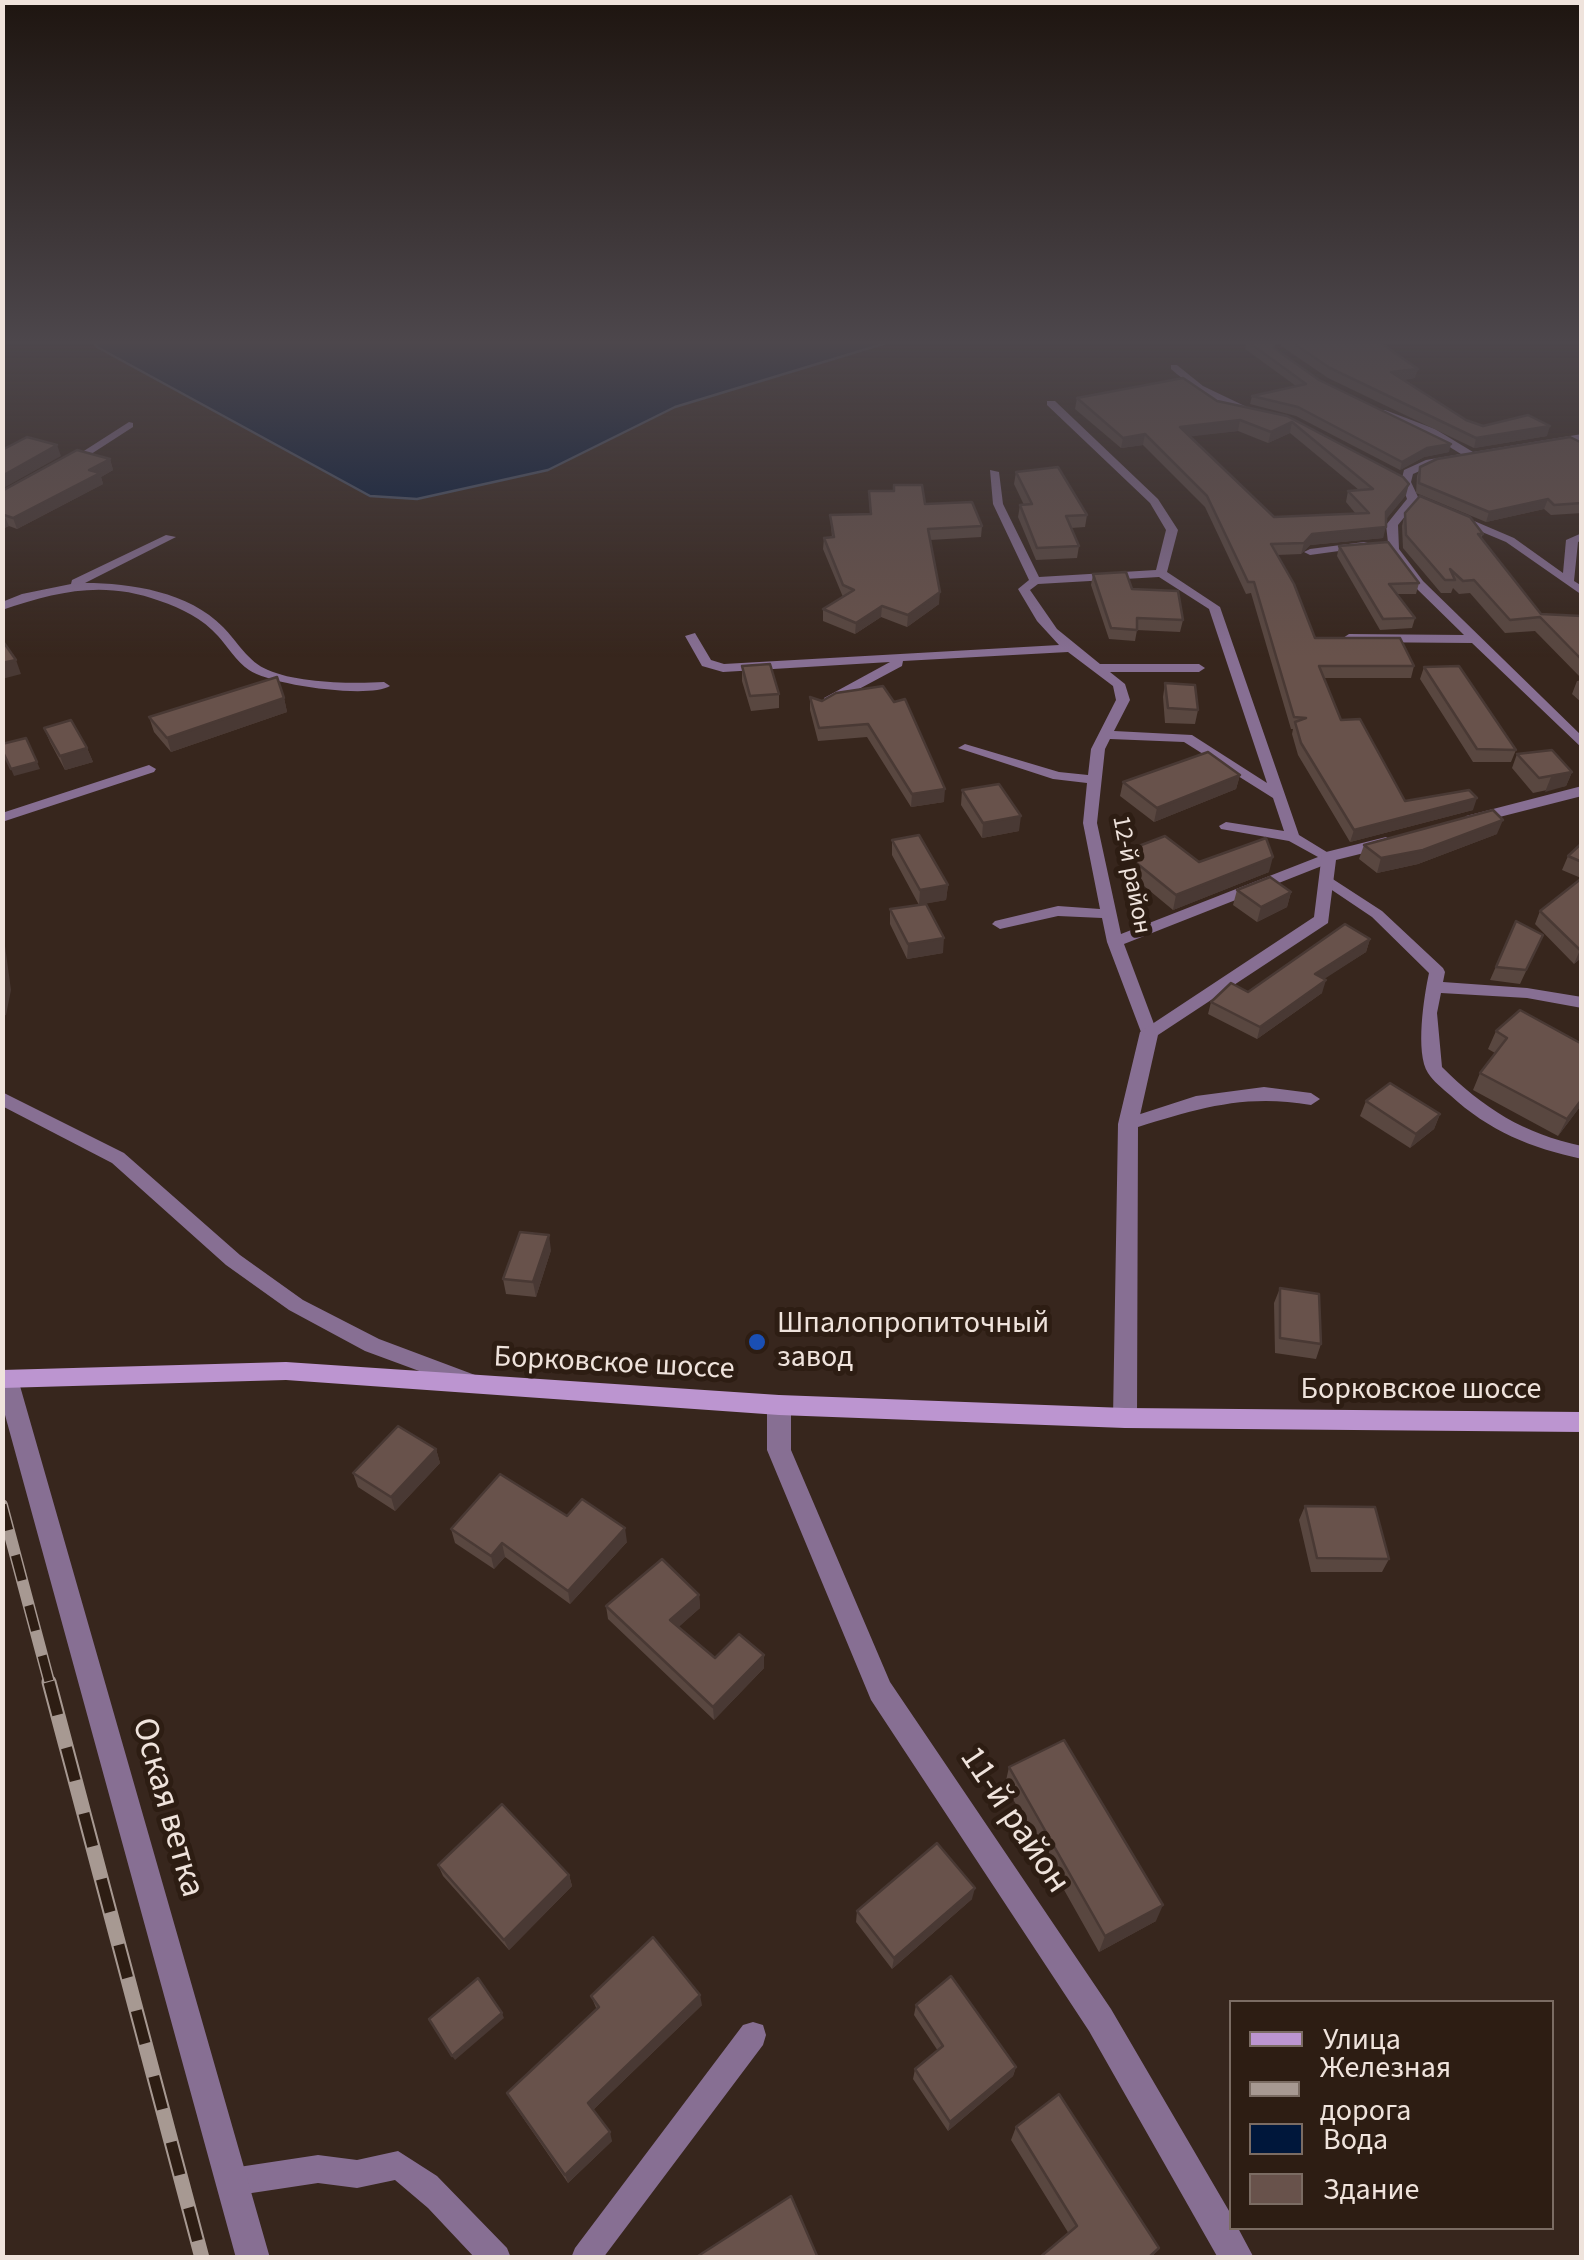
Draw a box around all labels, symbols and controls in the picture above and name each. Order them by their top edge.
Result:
street label: 12-й район [1104,813,1156,937]
place label: Шпалопропиточный завод [777,1307,1049,1378]
marker: Шпалопропиточный завод [746,1331,768,1353]
street label: Борковское шоссе [493,1341,735,1389]
street label: Борковское шоссе [1301,1373,1541,1409]
street label: Оская ветка [120,1714,212,1902]
street label: 11-й район [949,1740,1077,1902]
legend [1229,2000,1554,2230]
text: Улица [1323,2018,1401,2061]
text: Железная дорога [1320,2046,1451,2132]
text: Вода [1323,2118,1388,2161]
text: Здание [1323,2168,1419,2211]

